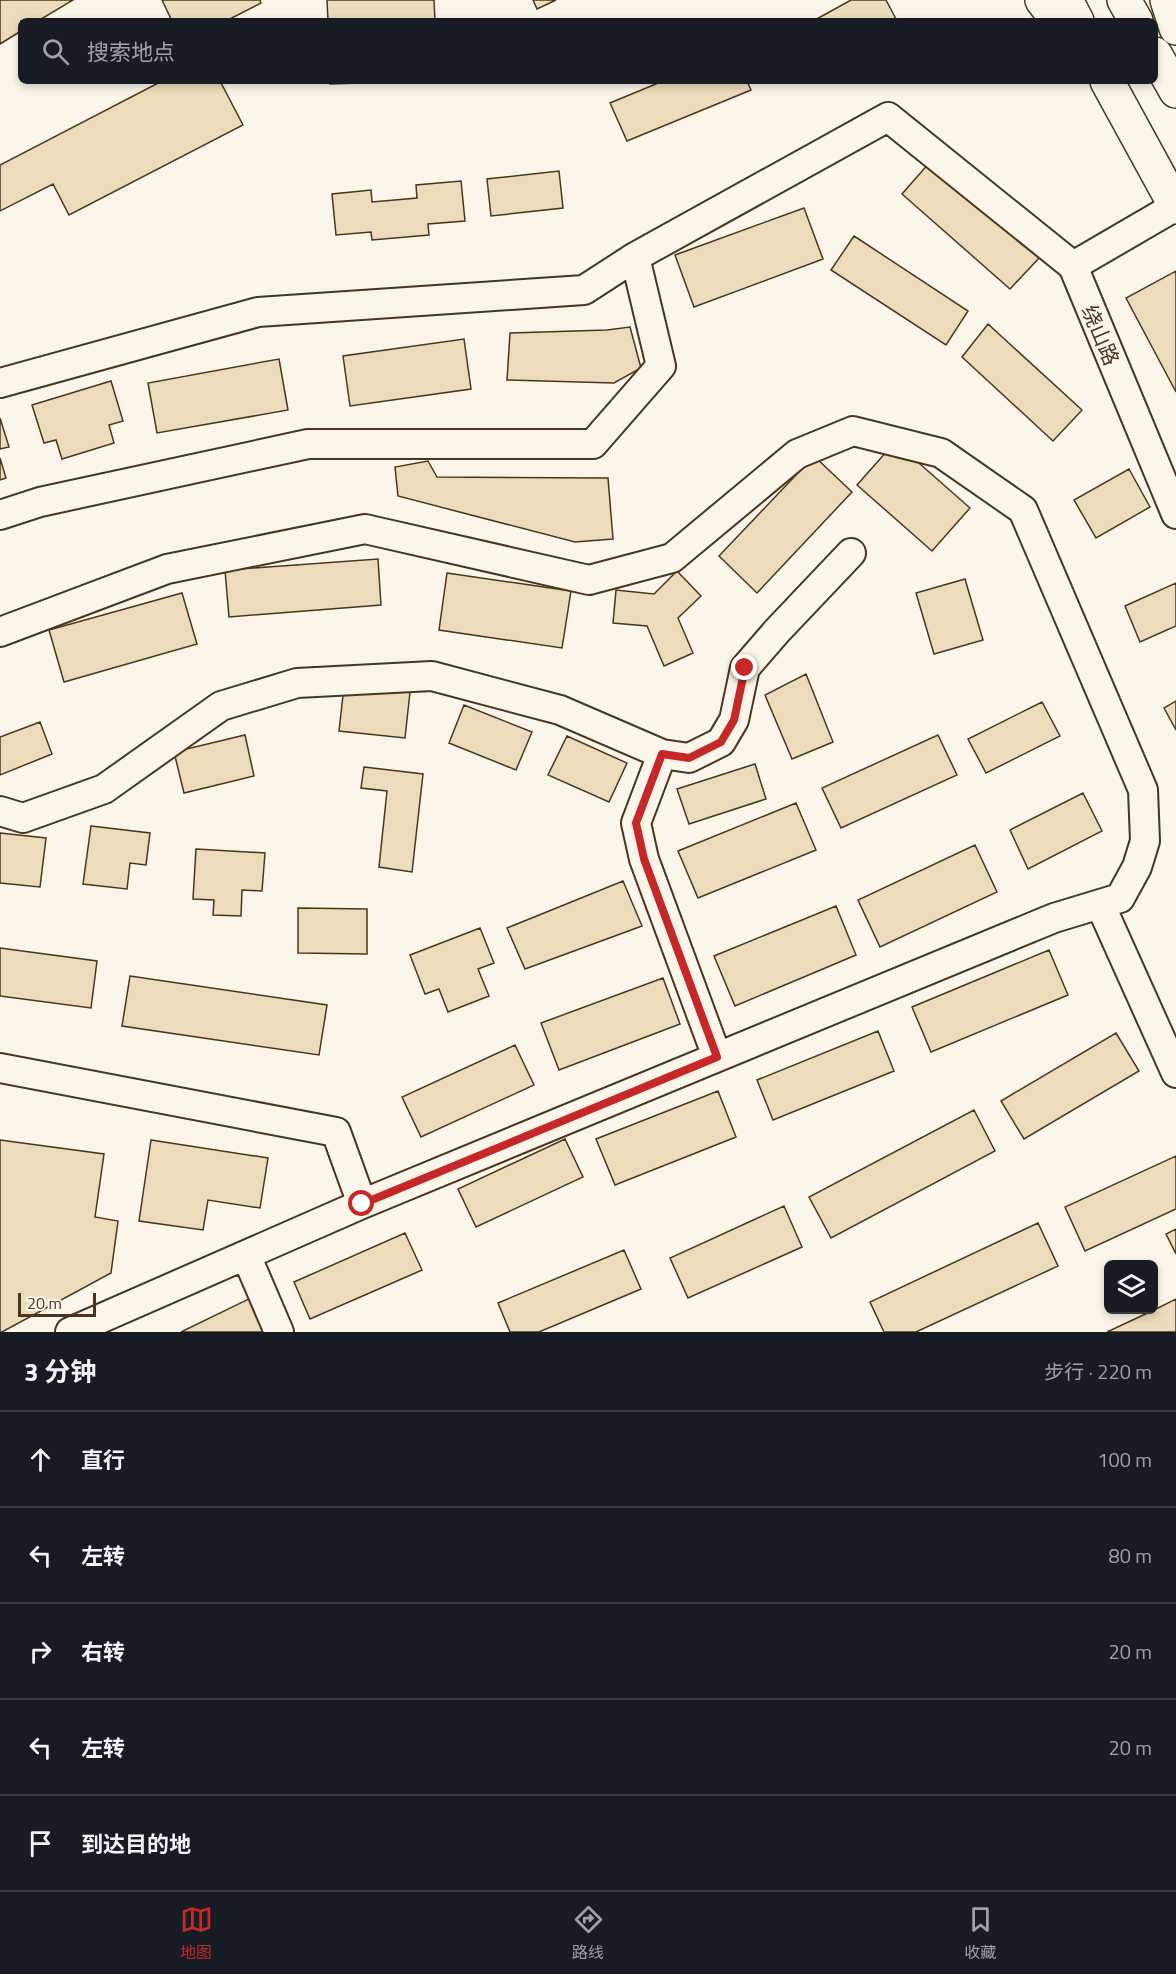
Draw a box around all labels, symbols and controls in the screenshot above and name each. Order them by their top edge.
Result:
search box [18,18,1158,84]
icon: search [39,35,72,68]
text: 搜索地点 [87,35,175,69]
street label: 绕山路 [1074,300,1128,370]
route end [731,654,757,680]
route start [348,1190,374,1216]
map controls [1104,1260,1158,1314]
button: layers [1104,1260,1158,1314]
scale bar [18,1290,96,1318]
text: 20 m [27,1291,62,1315]
text: 3 分钟 [24,1352,96,1391]
text: 步行 · 220 m [1044,1356,1152,1387]
icon: ahead [24,1443,57,1476]
text: 直行 [81,1443,125,1477]
text: 100 m [1097,1444,1152,1475]
icon: left [24,1539,57,1572]
text: 左转 [81,1539,125,1573]
text: 80 m [1108,1540,1152,1571]
icon: right [24,1635,57,1668]
text: 右转 [81,1635,125,1669]
text: 20 m [1108,1636,1152,1667]
icon: left [24,1731,57,1764]
text: 左转 [81,1731,125,1765]
text: 20 m [1108,1732,1152,1763]
icon: arrive [24,1827,57,1860]
text: 到达目的地 [81,1827,191,1861]
tab: 地图 [180,1903,213,1964]
tab: 路线 [572,1903,605,1964]
tab: 收藏 [964,1903,997,1964]

